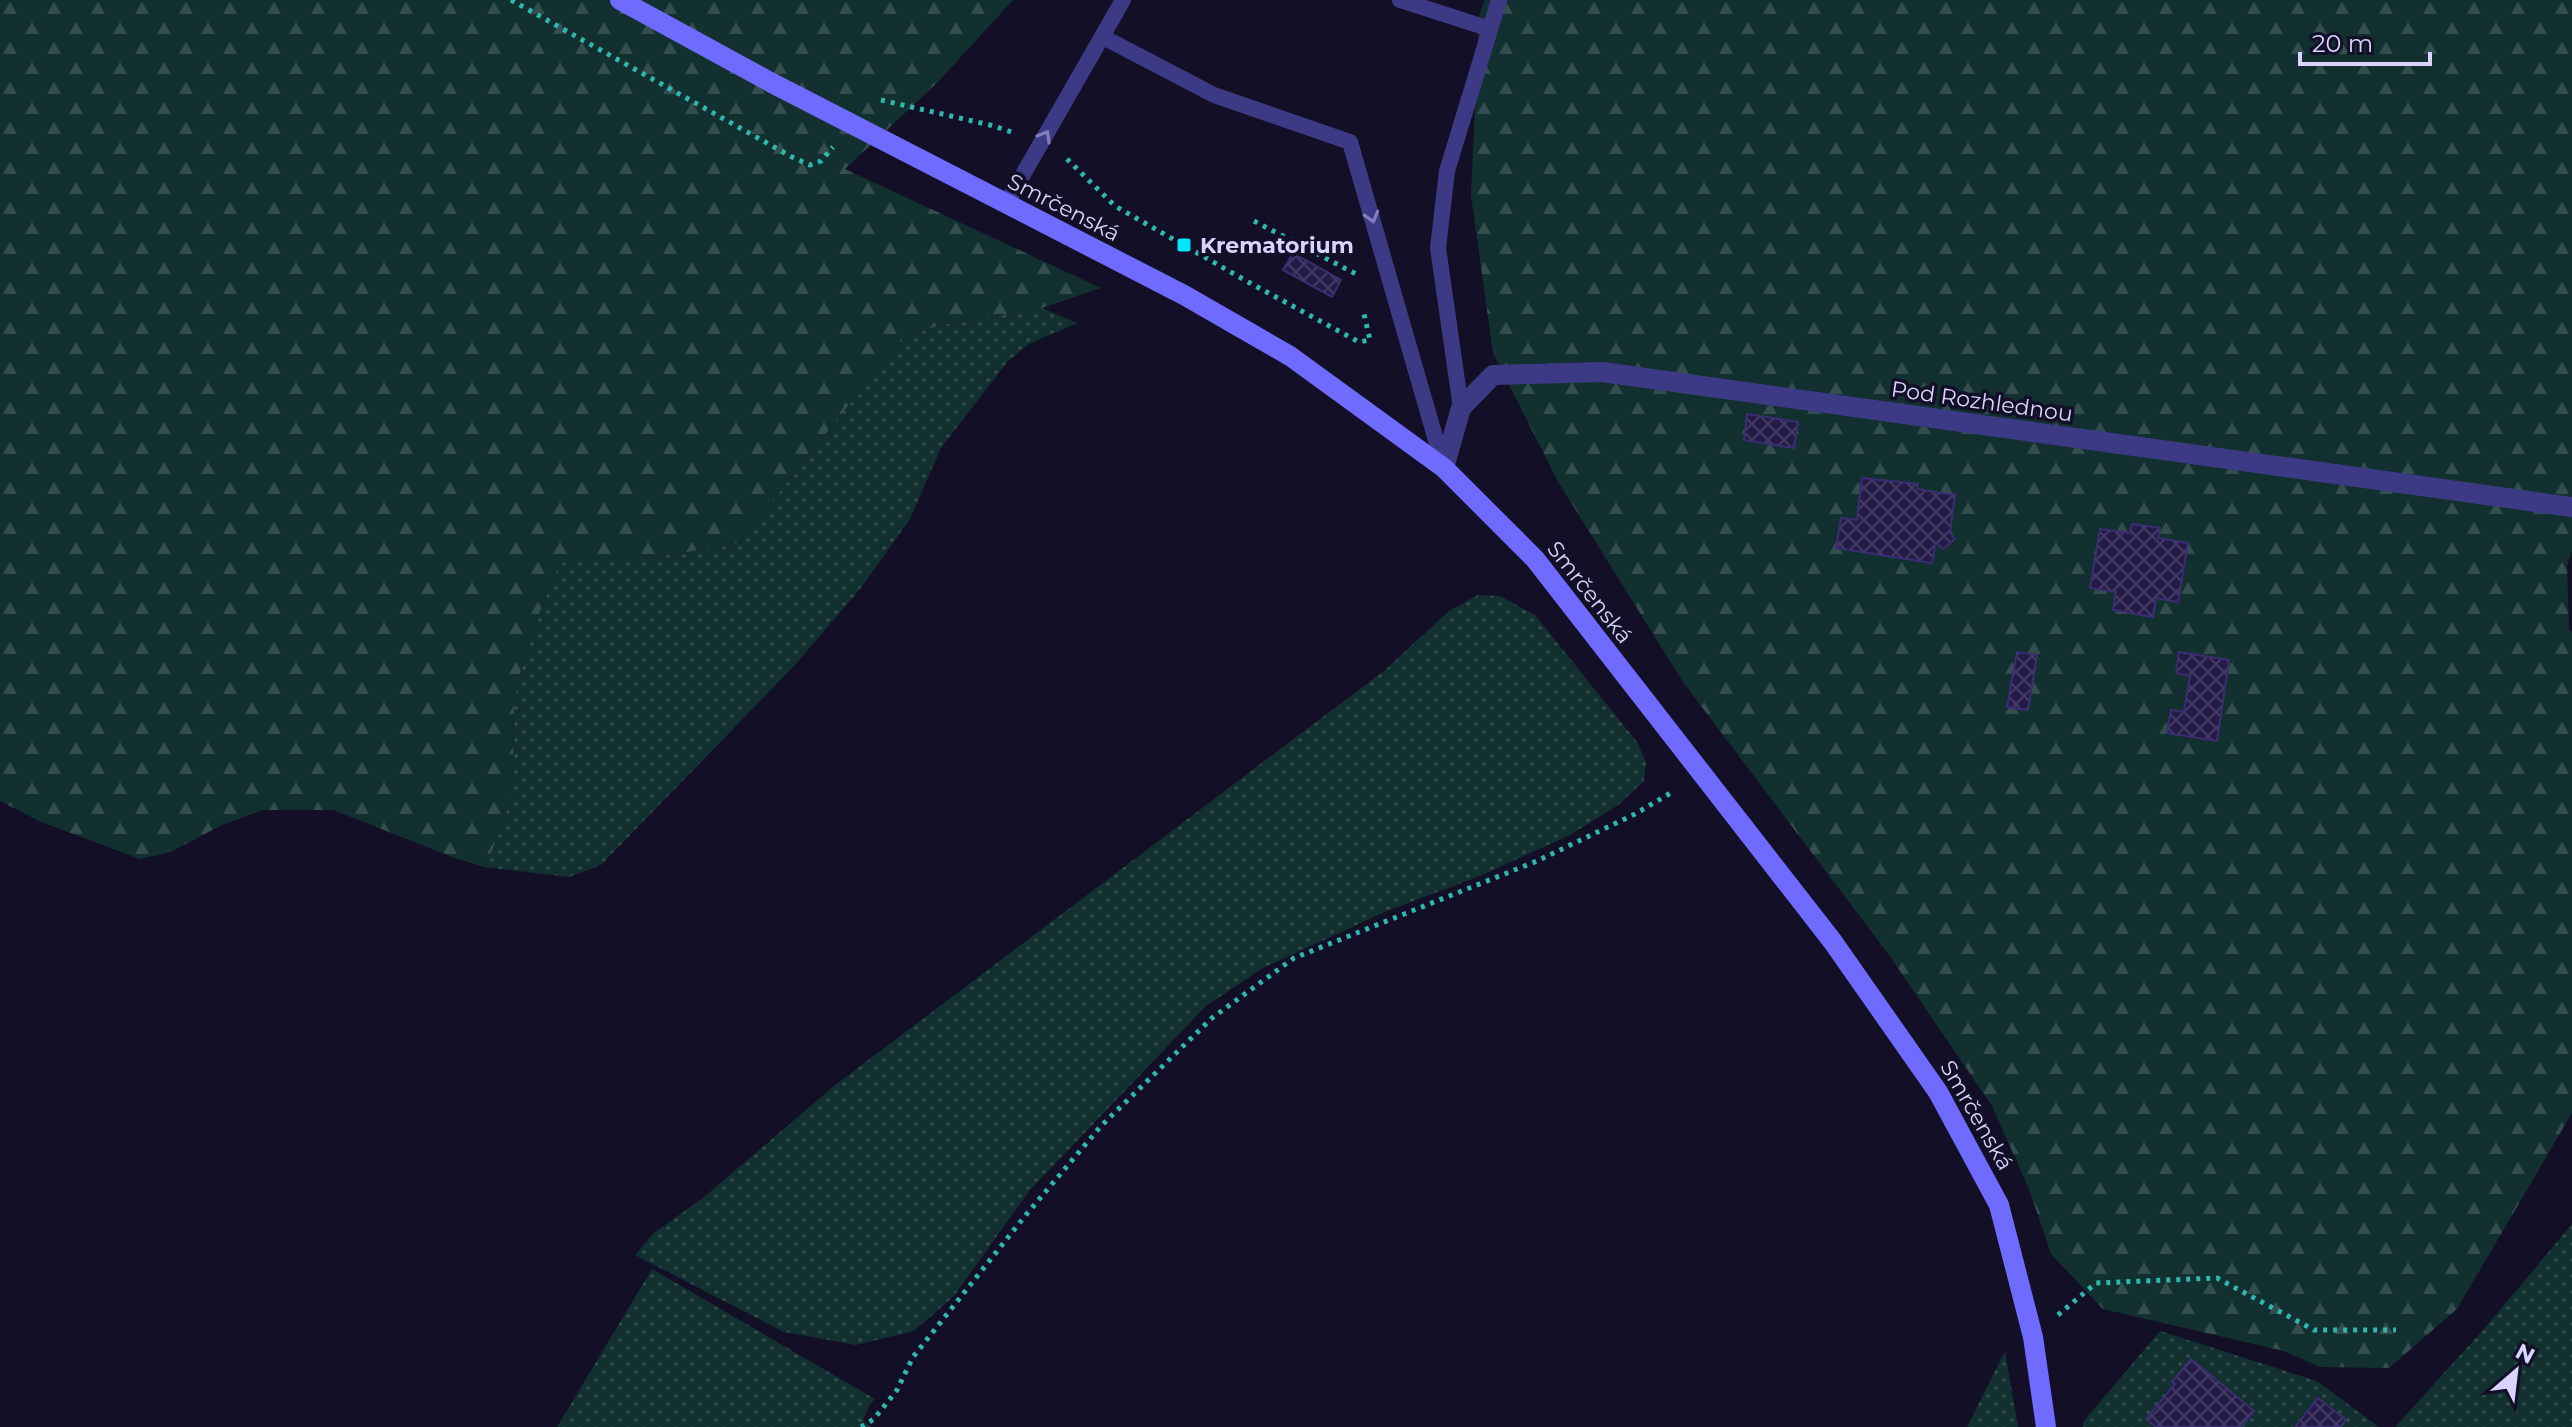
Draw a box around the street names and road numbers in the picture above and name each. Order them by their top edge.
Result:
street label: Smrčenská [1003,168,1124,247]
street label: Pod Rozhlednou [1889,375,2075,428]
street label: Smrčenská [1541,536,1638,649]
street label: Smrčenská [1934,1055,2019,1175]

